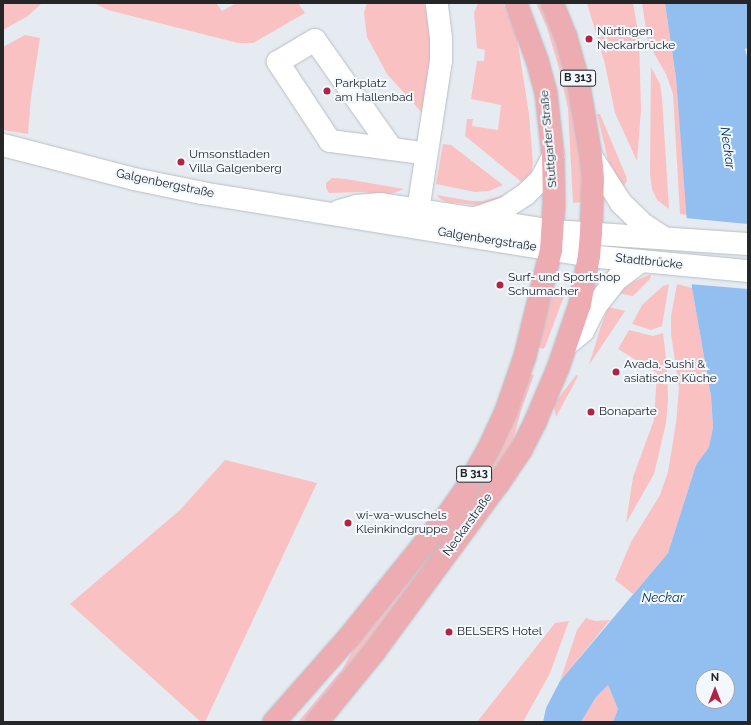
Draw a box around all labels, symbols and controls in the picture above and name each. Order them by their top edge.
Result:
place label: Nürtingen Neckarbrücke [597,25,675,53]
marker: Nürtingen Neckarbrücke [584,34,594,44]
road number: B 313 [560,69,596,87]
place label: Parkplatz am Hallenbad [335,77,413,105]
marker: Parkplatz am Hallenbad [322,86,332,96]
street label: Stuttgarter Straße [538,89,560,189]
water label: Neckar [716,126,738,170]
place label: Umsonstladen Villa Galgenberg [189,148,282,176]
marker: Umsonstladen Villa Galgenberg [176,157,186,167]
street label: Galgenbergstraße [115,167,215,201]
street label: Galgenbergstraße [437,225,537,255]
street label: Stadtbrücke [615,251,683,273]
place label: Surf- und Sportshop Schumacher [508,271,620,299]
marker: Surf- und Sportshop Schumacher [495,280,505,290]
place label: Avada, Sushi & asiatische Küche [624,358,717,386]
marker: Avada, Sushi & asiatische Küche [611,367,621,377]
place label: Bonaparte [599,405,657,419]
marker: Bonaparte [586,407,596,417]
road number: B 313 [456,465,492,483]
street label: Neckarstraße [440,491,496,559]
place label: wi-wa-wuschels Kleinkindgruppe [356,509,448,537]
marker: wi-wa-wuschels Kleinkindgruppe [343,518,353,528]
water label: Neckar [642,590,684,606]
place label: BELSERS Hotel [457,625,542,639]
marker: BELSERS Hotel [444,627,454,637]
north arrow [695,669,735,709]
text: N [711,671,719,684]

